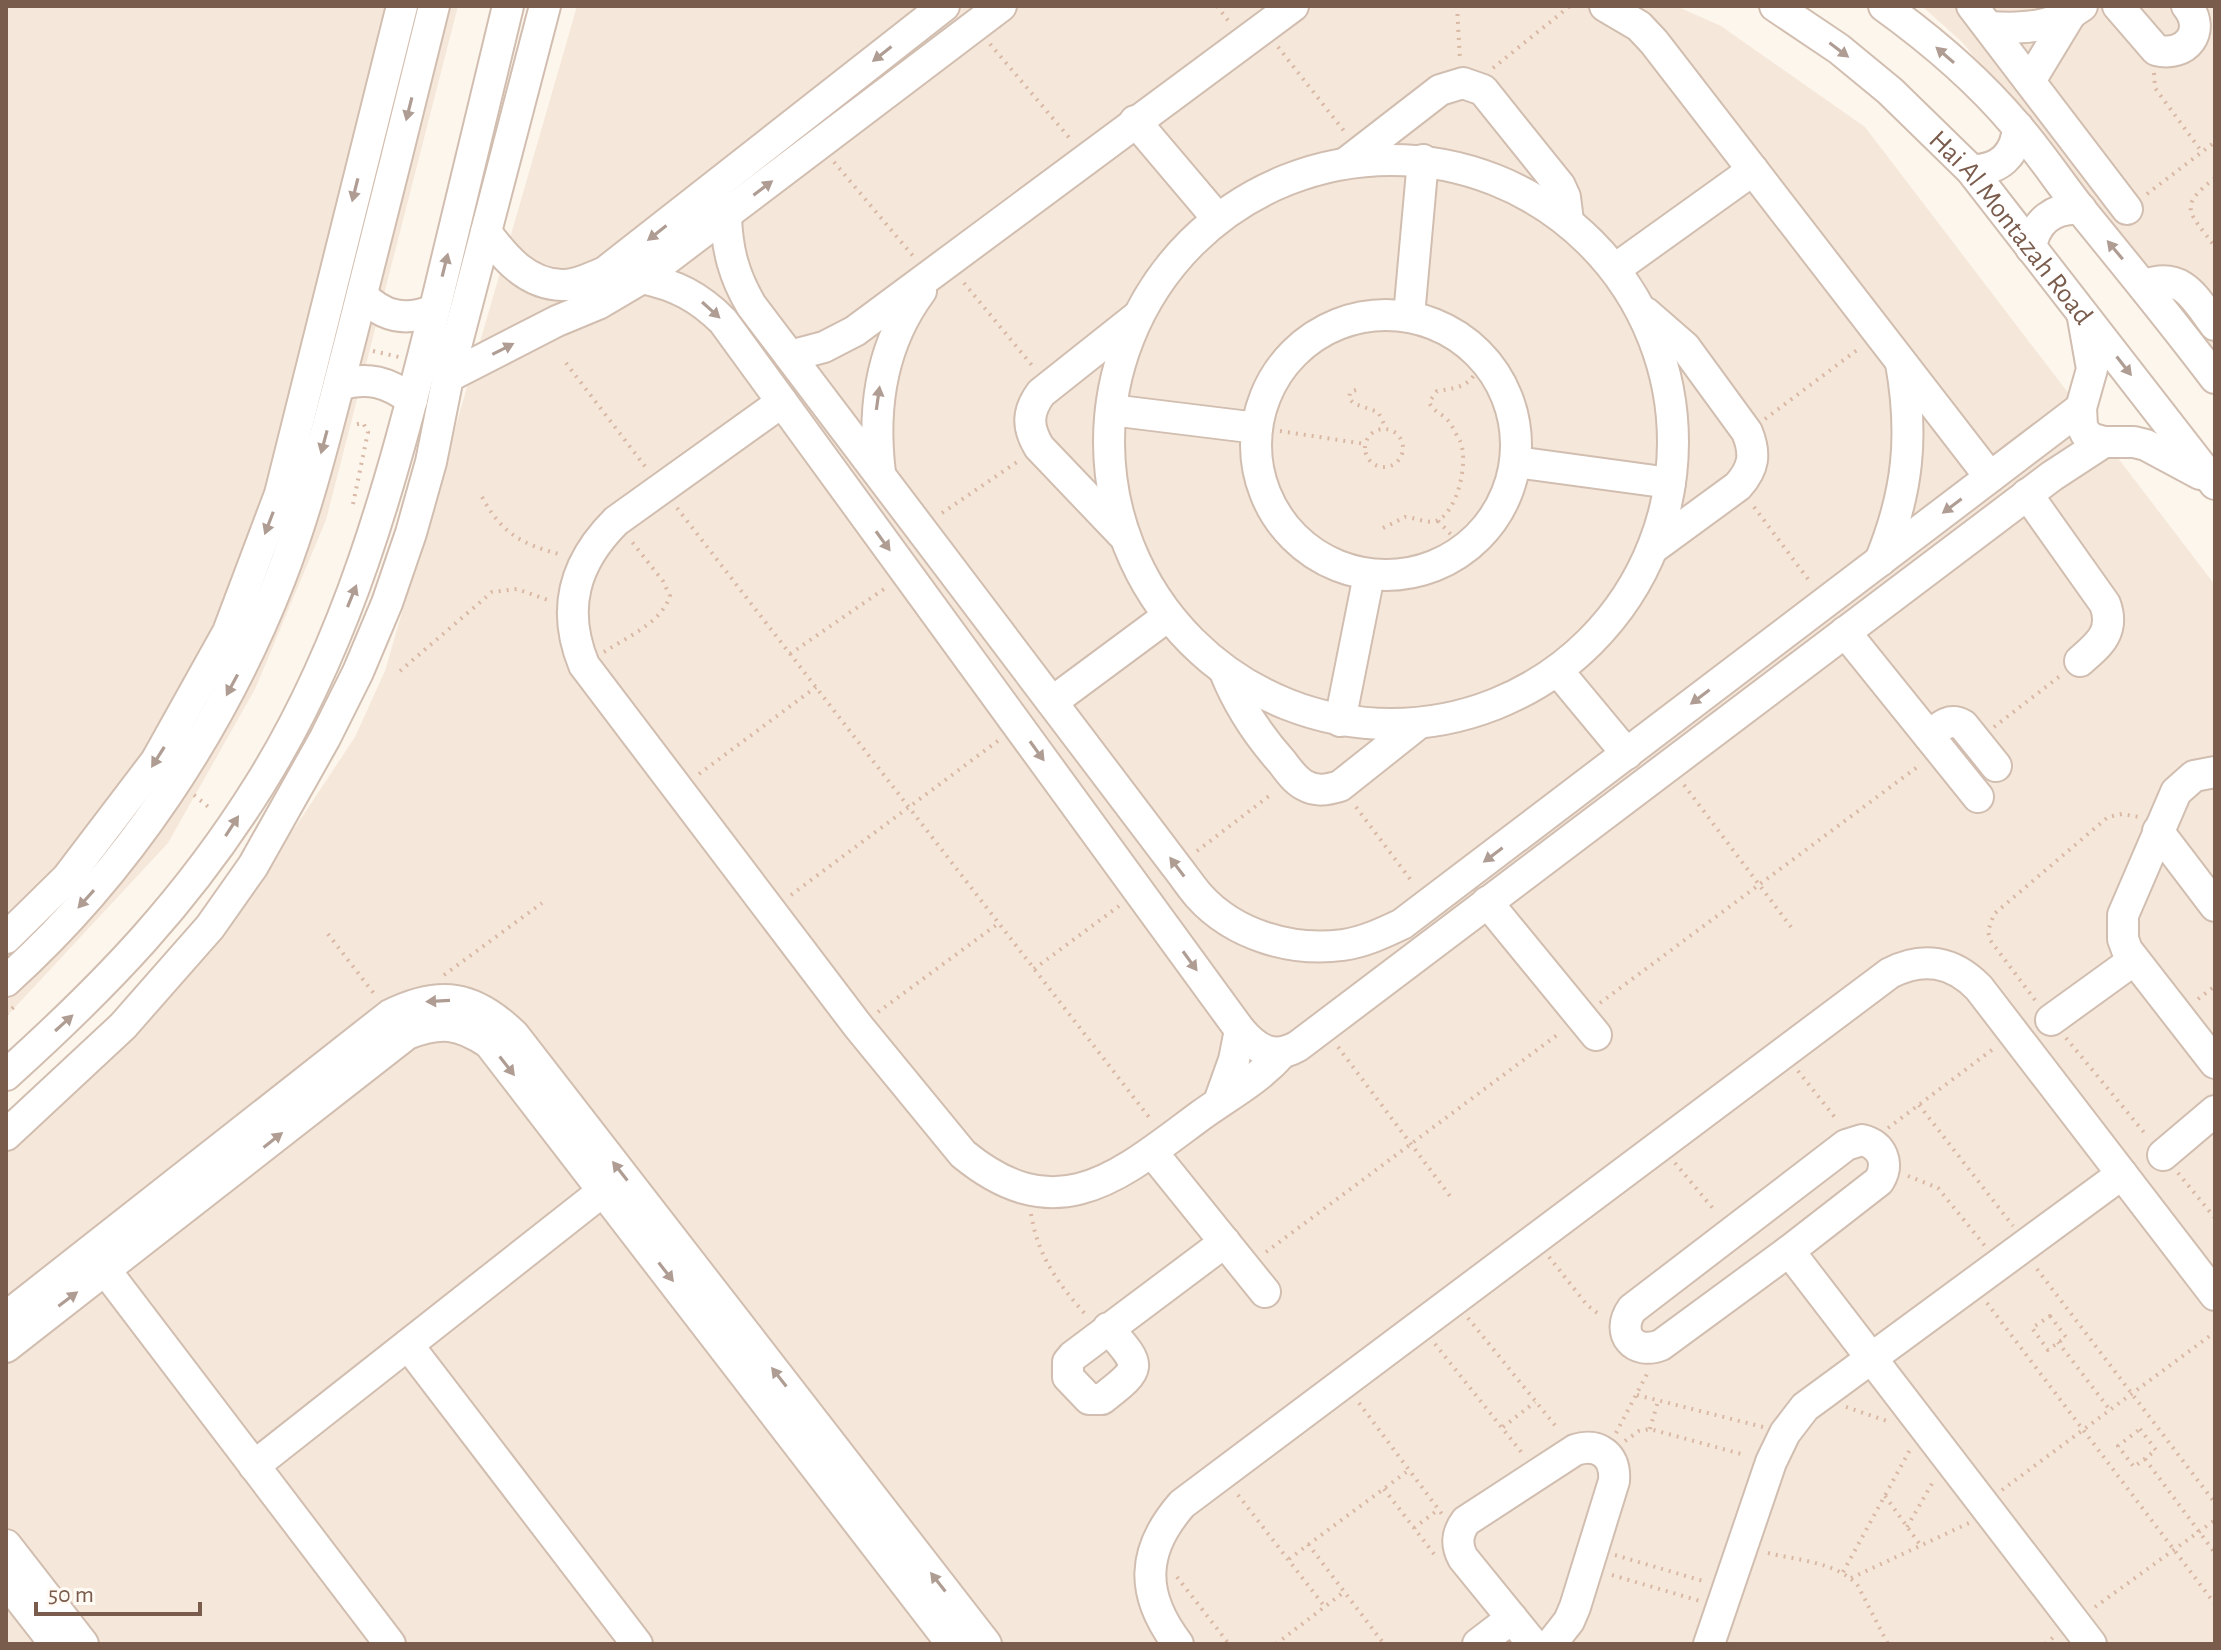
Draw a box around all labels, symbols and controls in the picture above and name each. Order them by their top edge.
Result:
one-way arrow [1829,41,1849,57]
one-way arrow [872,46,892,62]
one-way arrow [1935,47,1955,64]
one-way arrow [402,96,414,121]
street label: Hai Al Montazah Road [1923,126,2097,330]
one-way arrow [348,178,361,203]
one-way arrow [753,181,773,197]
one-way arrow [647,225,667,241]
one-way arrow [2107,240,2124,260]
one-way arrow [439,252,452,277]
one-way arrow [702,301,721,319]
one-way arrow [491,342,514,355]
one-way arrow [2116,356,2132,377]
one-way arrow [872,385,885,410]
one-way arrow [317,430,329,455]
one-way arrow [1942,498,1962,514]
one-way arrow [262,511,275,535]
one-way arrow [875,530,891,551]
one-way arrow [346,584,359,608]
one-way arrow [225,673,239,696]
one-way arrow [1690,689,1711,705]
one-way arrow [1028,741,1044,761]
one-way arrow [151,746,165,768]
one-way arrow [225,815,239,837]
one-way arrow [1483,846,1504,862]
one-way arrow [1169,857,1185,877]
one-way arrow [77,889,95,908]
one-way arrow [1182,950,1198,972]
one-way arrow [425,994,450,1007]
one-way arrow [54,1014,74,1032]
one-way arrow [499,1056,515,1077]
one-way arrow [263,1132,283,1148]
one-way arrow [612,1161,628,1182]
one-way arrow [657,1262,673,1282]
one-way arrow [58,1292,78,1308]
one-way arrow [772,1367,788,1387]
scale bar [36,1566,200,1616]
one-way arrow [931,1572,947,1592]
text: 50 m [48,1583,94,1607]

